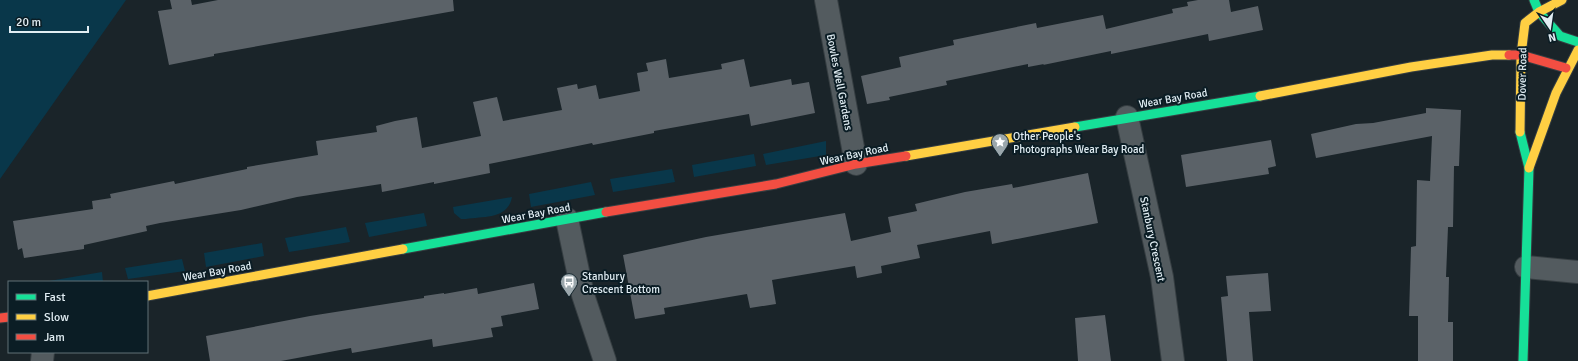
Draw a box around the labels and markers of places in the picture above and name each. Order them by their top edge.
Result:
place label: Other People's Photographs Wear Bay Road [1013,130,1145,156]
place icon: Other People's Photographs Wear Bay Road [990,132,1010,157]
place label: Stanbury Crescent Bottom [582,270,660,296]
bus stop icon: Stanbury Crescent Bottom [559,272,579,297]

